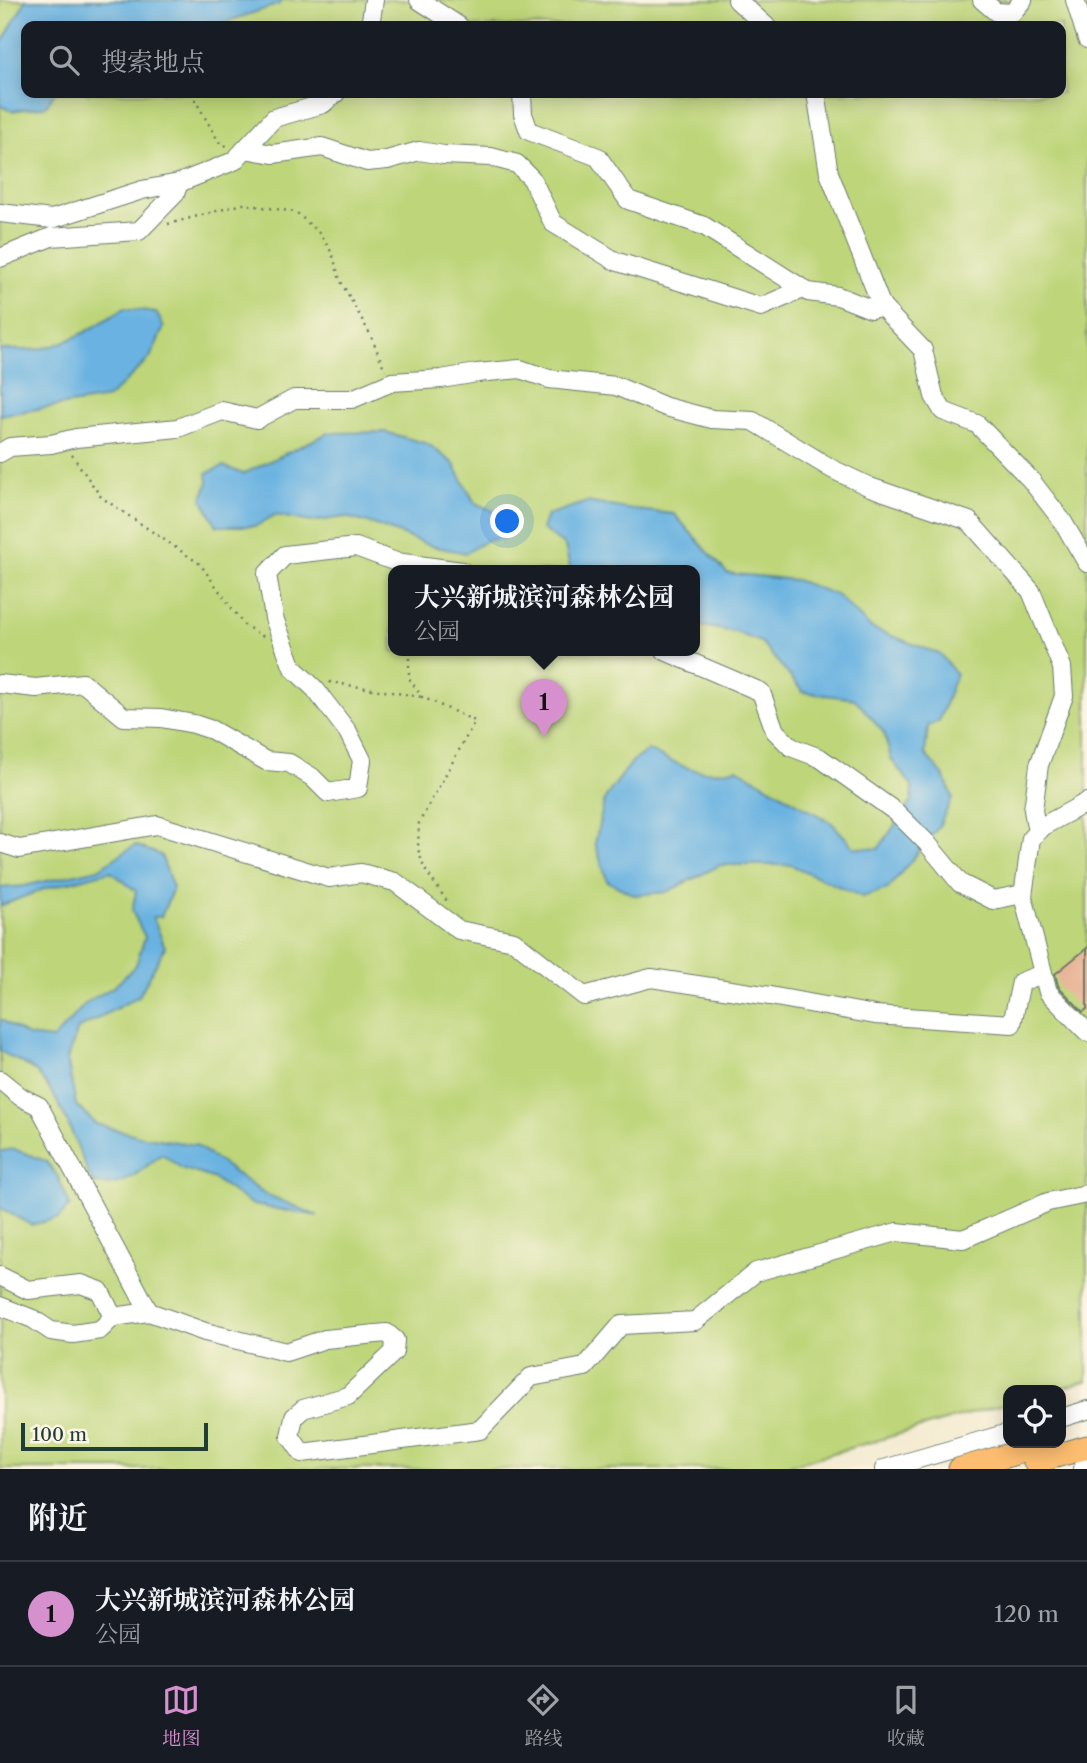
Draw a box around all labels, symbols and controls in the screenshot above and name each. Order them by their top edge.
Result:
search box [21,21,1066,98]
icon: search [45,41,83,79]
text: 搜索地点 [101,46,205,78]
your location [490,504,524,538]
popup [388,565,700,656]
text: 大兴新城滨河森林公园 [414,581,674,613]
text: 公园 [414,617,460,645]
pin: 1 [521,679,567,737]
map controls [1003,1385,1066,1448]
button: locate [1003,1385,1066,1448]
scale bar [21,1420,208,1452]
text: 100 m [32,1423,87,1446]
text: 附近 [28,1499,88,1536]
text: 大兴新城滨河森林公园 [95,1584,355,1616]
text: 1 [46,1600,56,1628]
text: 120 m [994,1600,1059,1628]
text: 公园 [95,1620,141,1648]
tab: 地图 [162,1681,200,1750]
tab: 路线 [524,1681,563,1750]
tab: 收藏 [887,1681,925,1750]

